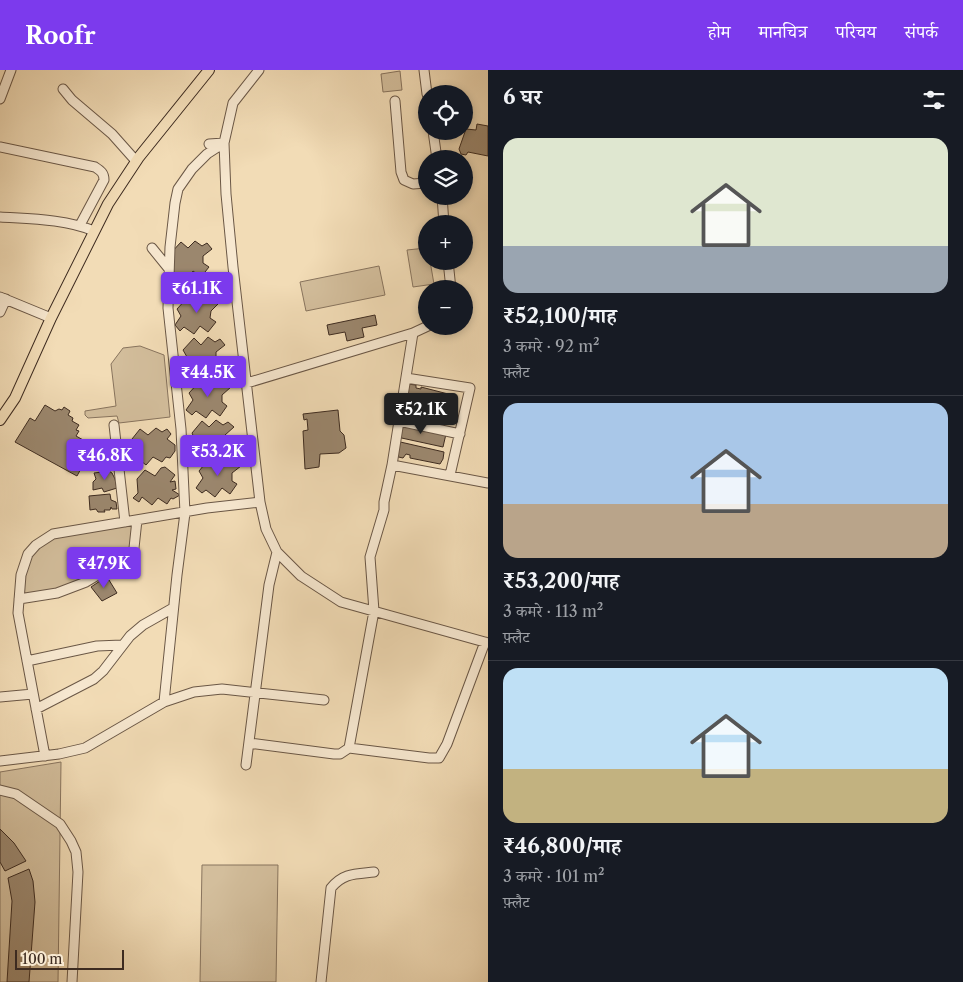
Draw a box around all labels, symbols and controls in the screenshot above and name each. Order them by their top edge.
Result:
text: Roofr [25,21,96,50]
text: होम [708,21,731,43]
text: मानचित्र [759,21,807,43]
text: परिचय [835,21,876,43]
text: संपर्क [904,21,938,43]
text: 6 घर [503,84,542,109]
map controls [418,85,473,335]
button: locate [418,85,473,140]
icon: filters [920,86,948,114]
button: layers [418,150,473,205]
icon: home [681,170,771,260]
button: + [418,215,473,270]
pin: ₹61.1K [156,272,238,314]
text: ₹61.1K [172,278,222,298]
button: − [418,280,473,335]
text: ₹52,100/माह [503,303,617,328]
text: 3 कमरे · 92 m² [503,336,600,356]
pin: ₹44.5K [167,356,249,398]
text: ₹44.5K [181,362,235,382]
text: फ़्लैट [503,362,530,382]
pin: ₹52.1K [380,392,462,435]
text: ₹52.1K [395,399,447,419]
pin: ₹53.2K [177,434,259,477]
icon: home [681,436,771,526]
pin: ₹46.8K [64,438,146,481]
text: ₹53.2K [191,441,245,461]
text: ₹46.8K [77,445,133,465]
pin: ₹47.9K [63,546,145,589]
text: ₹47.9K [78,553,130,573]
text: ₹53,200/माह [503,568,619,593]
text: 3 कमरे · 113 m² [503,601,603,621]
text: फ़्लैट [503,627,530,647]
icon: home [681,701,771,791]
text: ₹46,800/माह [503,833,621,858]
text: 3 कमरे · 101 m² [503,866,605,886]
text: फ़्लैट [503,892,530,912]
scale bar [15,947,124,970]
text: 100 m [22,950,62,968]

